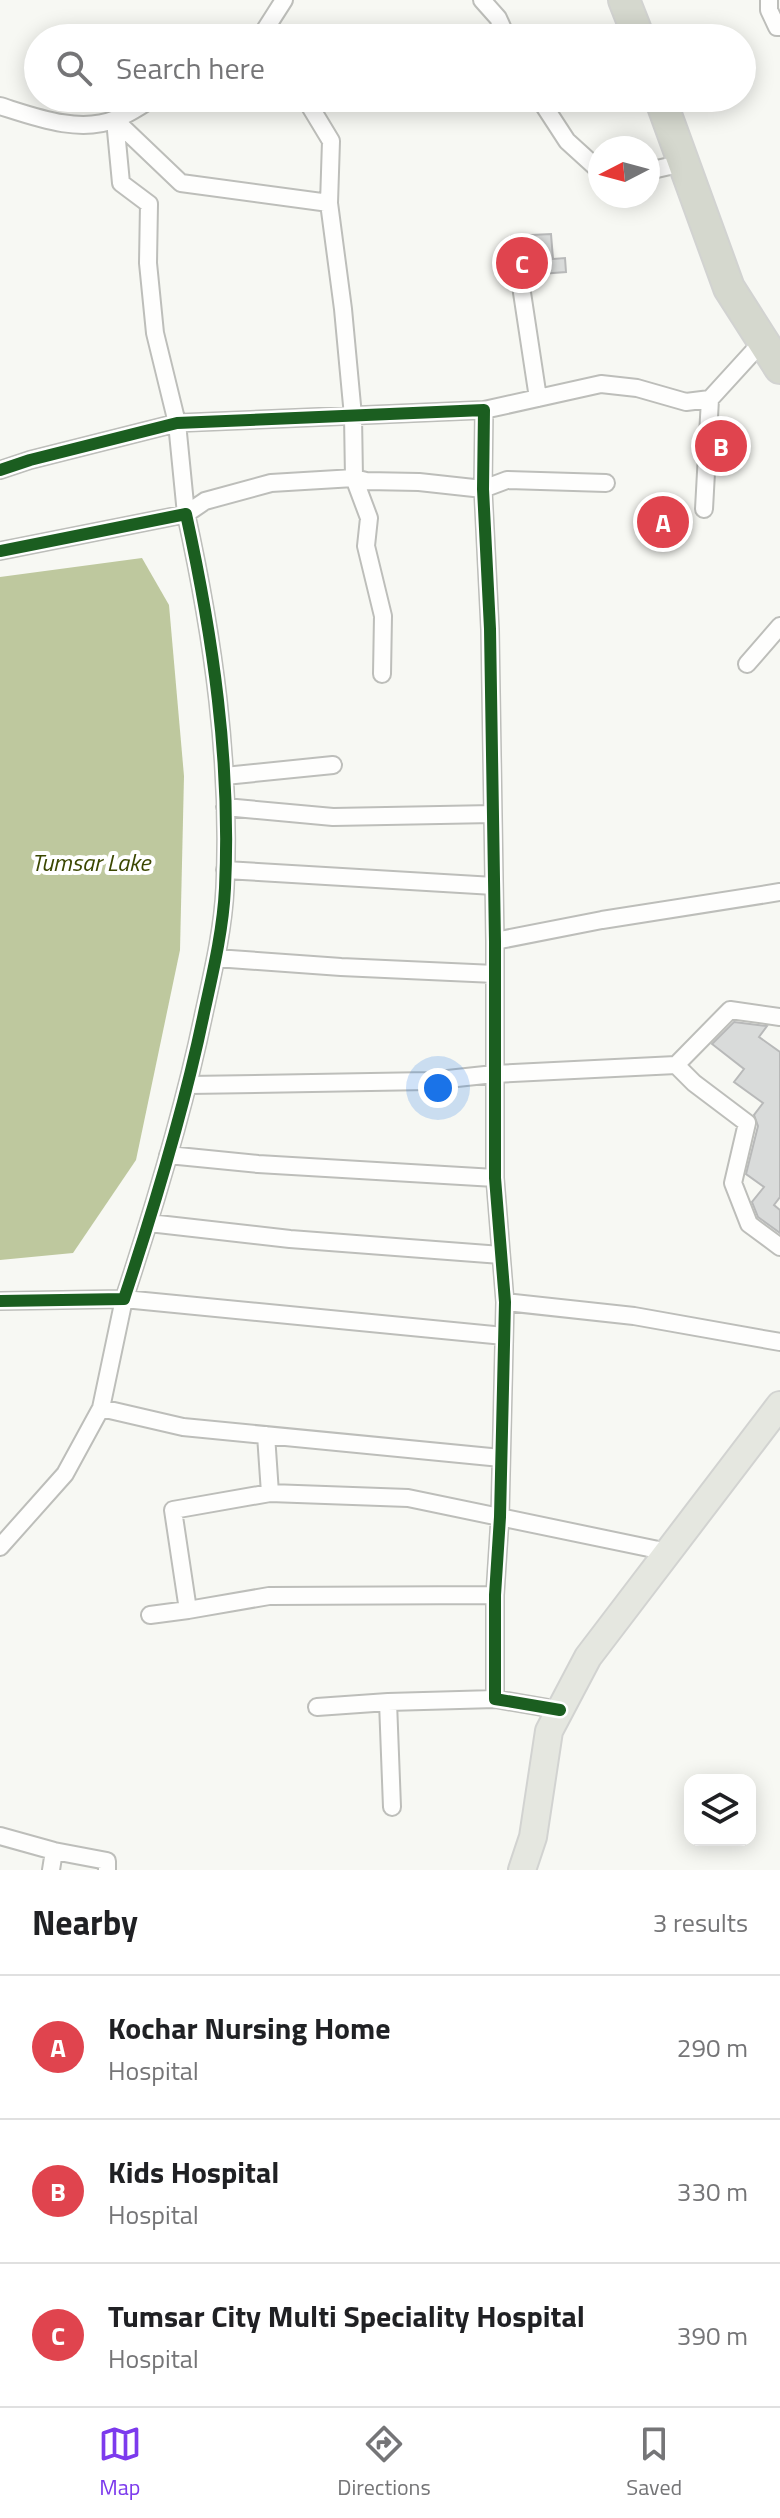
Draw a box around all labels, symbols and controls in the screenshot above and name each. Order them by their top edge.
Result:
search box [24,24,756,112]
text: Search here [116,45,265,91]
icon: search [52,46,96,90]
north arrow [588,136,660,208]
pin: C [496,233,548,293]
pin: B [695,416,747,476]
pin: A [637,492,689,552]
water label: Tumsar Lake [32,844,152,880]
your location [418,1068,458,1108]
map controls [684,1774,756,1846]
button: layers [684,1774,756,1846]
text: Nearby [32,1896,138,1948]
text: 3 results [653,1903,748,1942]
text: Kochar Nursing Home [108,2005,391,2051]
text: A [50,2028,66,2067]
text: 290 m [677,2028,748,2067]
text: Hospital [108,2051,199,2090]
text: Kids Hospital [108,2149,279,2195]
text: B [50,2172,66,2211]
text: 330 m [677,2172,748,2211]
text: Hospital [108,2195,199,2234]
text: Tumsar City Multi Speciality Hospital [108,2293,585,2339]
text: C [51,2316,65,2355]
text: 390 m [677,2316,748,2355]
text: Hospital [108,2339,199,2378]
tab: Map [98,2422,142,2504]
tab: Directions [337,2422,431,2504]
tab: Saved [626,2422,682,2504]

